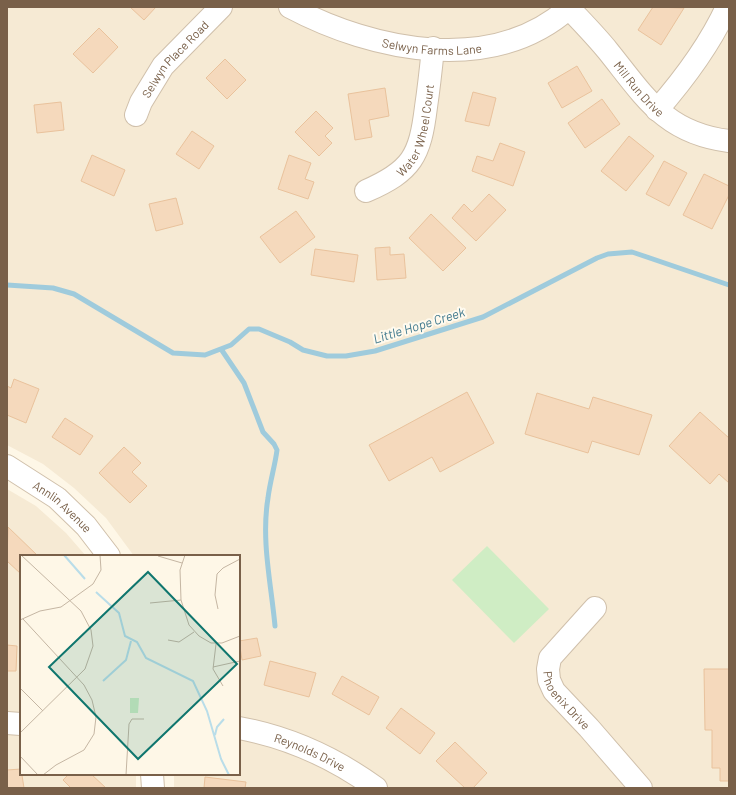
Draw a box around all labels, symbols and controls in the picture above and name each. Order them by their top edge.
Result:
street label: Selwyn Place Road [138,17,211,100]
street label: Selwyn Farms Lane [381,35,483,57]
street label: Mill Run Drive [611,58,667,119]
street label: Water Wheel Court [393,83,436,179]
water label: Little Hope Creek [371,303,467,347]
street label: Annlin Avenue [31,478,95,535]
inset map [20,555,240,775]
street label: Phoenix Drive [541,670,593,732]
street label: Reynolds Drive [273,730,348,774]

